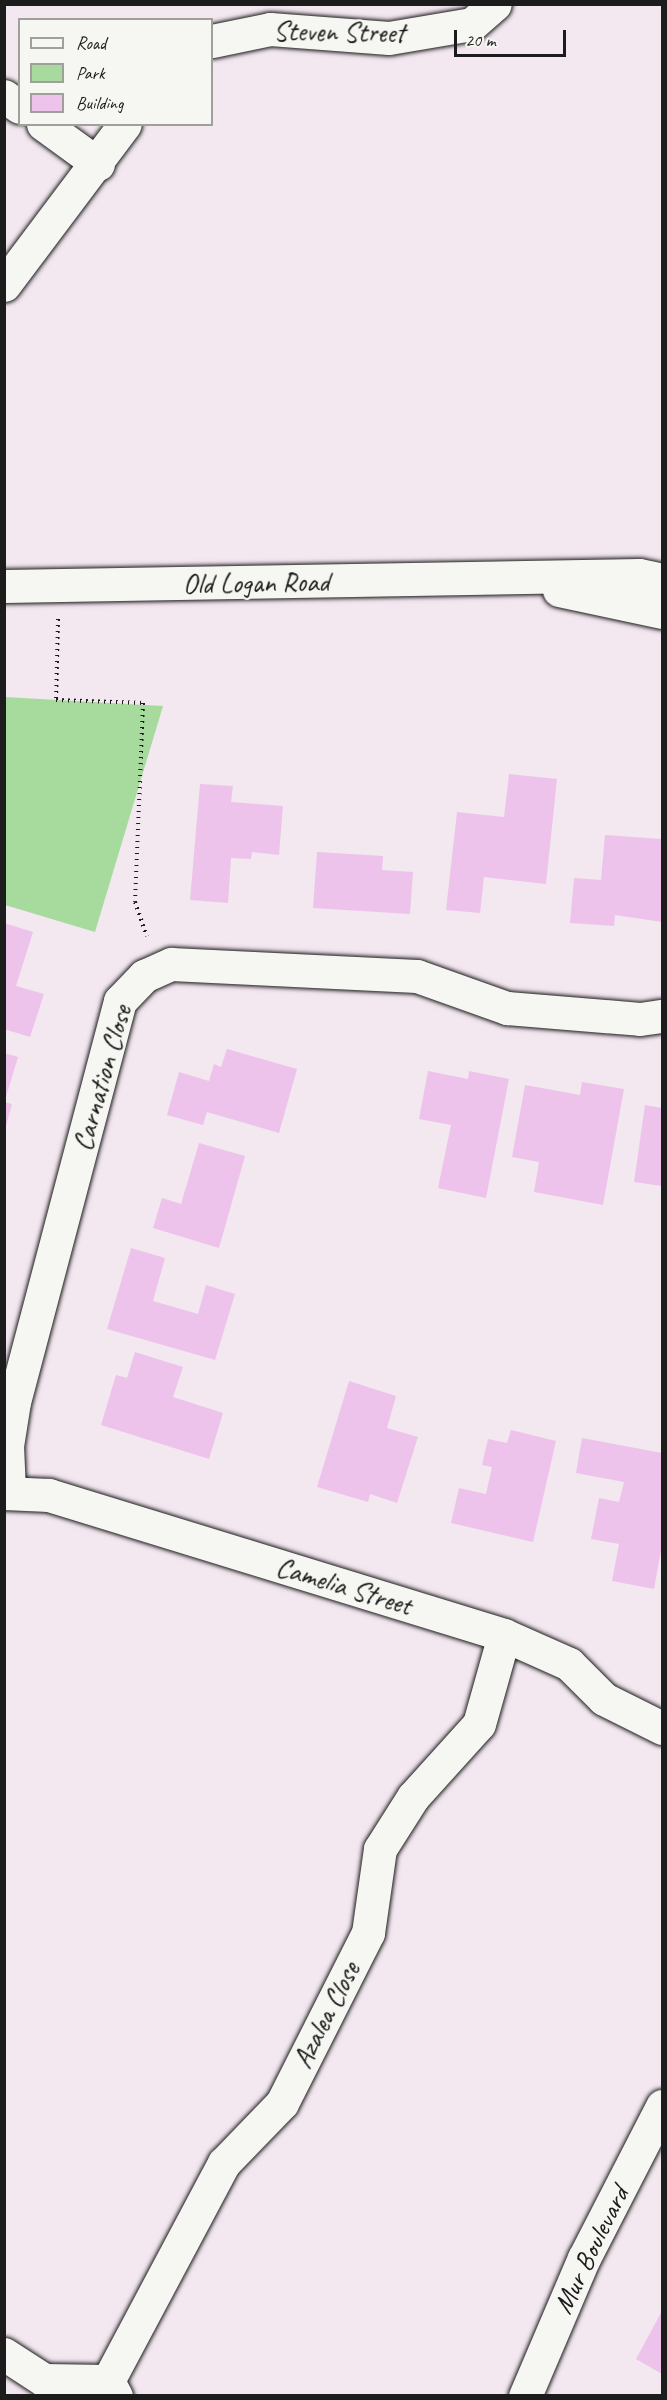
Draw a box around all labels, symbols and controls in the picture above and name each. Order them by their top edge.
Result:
street label: Steven Street [273,14,405,50]
legend [18,18,213,126]
scale bar [457,18,570,56]
text: 20 m [465,29,496,51]
text: Road [76,32,106,54]
text: Park [76,62,105,84]
text: Building [76,92,123,114]
street label: Old Logan Road [183,565,329,601]
street label: Carnation Close [65,1001,139,1155]
street label: Camelia Street [272,1549,416,1623]
street label: Azalea Close [285,1956,367,2074]
street label: Mur Boulevard [546,2180,636,2320]

